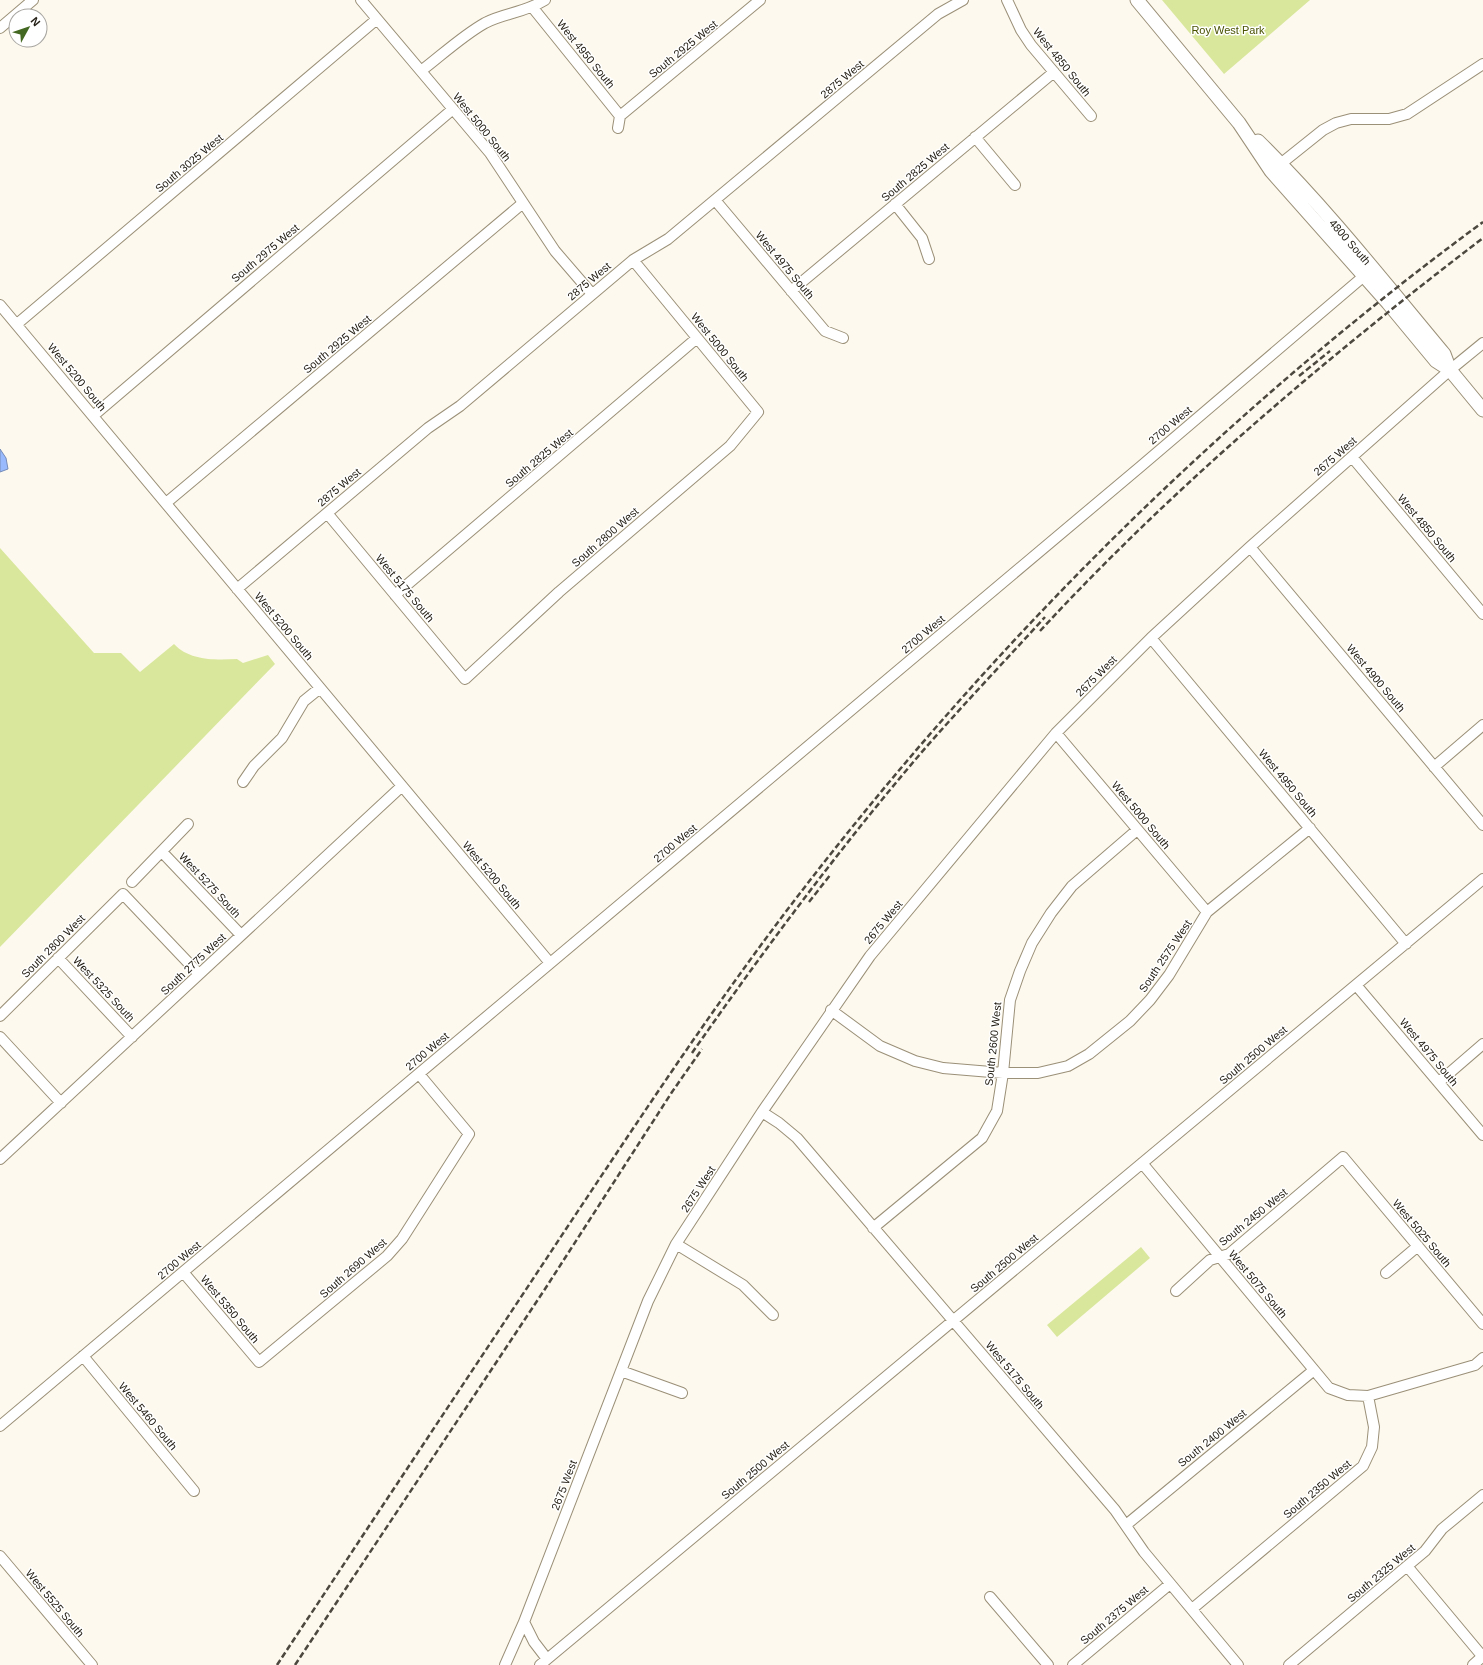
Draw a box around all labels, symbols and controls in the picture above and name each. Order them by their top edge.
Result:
north arrow [8,8,48,48]
text: N [29,15,43,29]
street label: West 4950 South [555,18,617,90]
street label: South 2925 West [647,18,719,80]
park label: Roy West Park [1191,24,1265,36]
street label: West 4850 South [1031,26,1093,98]
street label: 2875 West [818,58,866,100]
street label: West 5000 South [451,91,513,163]
street label: South 3025 West [153,131,225,195]
street label: South 2825 West [879,140,951,204]
street label: 4800 South [1327,217,1373,267]
street label: South 2975 West [229,221,301,285]
street label: West 4975 South [753,229,817,301]
street label: 2875 West [565,260,613,302]
street label: West 5000 South [689,311,751,383]
street label: South 2925 West [301,312,373,376]
street label: West 5200 South [45,341,109,413]
street label: 2700 West [1146,404,1194,446]
street label: South 2825 West [503,426,575,490]
street label: 2675 West [1311,434,1359,478]
street label: 2875 West [315,466,363,508]
street label: West 4850 South [1395,492,1459,564]
street label: South 2800 West [569,505,641,569]
street label: West 5175 South [373,552,437,624]
street label: West 5200 South [252,590,316,662]
street label: 2700 West [899,613,947,655]
street label: West 4900 South [1344,642,1408,714]
street label: 2675 West [1073,653,1119,699]
street label: West 4950 South [1256,747,1320,819]
street label: West 5000 South [1109,779,1173,851]
street label: 2700 West [651,822,699,864]
street label: West 5200 South [460,839,524,911]
street label: West 5275 South [177,850,243,920]
street label: 2675 West [862,898,904,946]
street label: South 2800 West [19,912,87,980]
street label: South 2575 West [1136,918,1194,994]
street label: South 2775 West [158,931,228,997]
street label: West 5325 South [71,954,137,1024]
street label: South 2600 West [983,1002,1003,1086]
street label: West 4975 South [1397,1016,1461,1088]
street label: South 2500 West [1217,1023,1289,1087]
street label: 2700 West [403,1030,451,1072]
street label: 2675 West [679,1164,717,1214]
street label: South 2450 West [1217,1186,1289,1248]
street label: West 5025 South [1390,1197,1454,1269]
street label: South 2500 West [968,1231,1040,1295]
street label: South 2690 West [317,1236,389,1300]
street label: 2700 West [155,1239,203,1281]
street label: West 5075 South [1226,1248,1290,1320]
street label: West 5350 South [198,1273,262,1345]
street label: West 5175 South [983,1339,1047,1411]
street label: West 5460 South [116,1380,180,1452]
street label: South 2400 West [1176,1407,1248,1469]
street label: South 2500 West [719,1438,791,1502]
street label: South 2350 West [1281,1457,1353,1521]
street label: 2675 West [549,1458,579,1512]
street label: South 2325 West [1345,1541,1417,1605]
street label: West 5525 South [23,1567,87,1639]
street label: South 2375 West [1078,1583,1150,1647]

